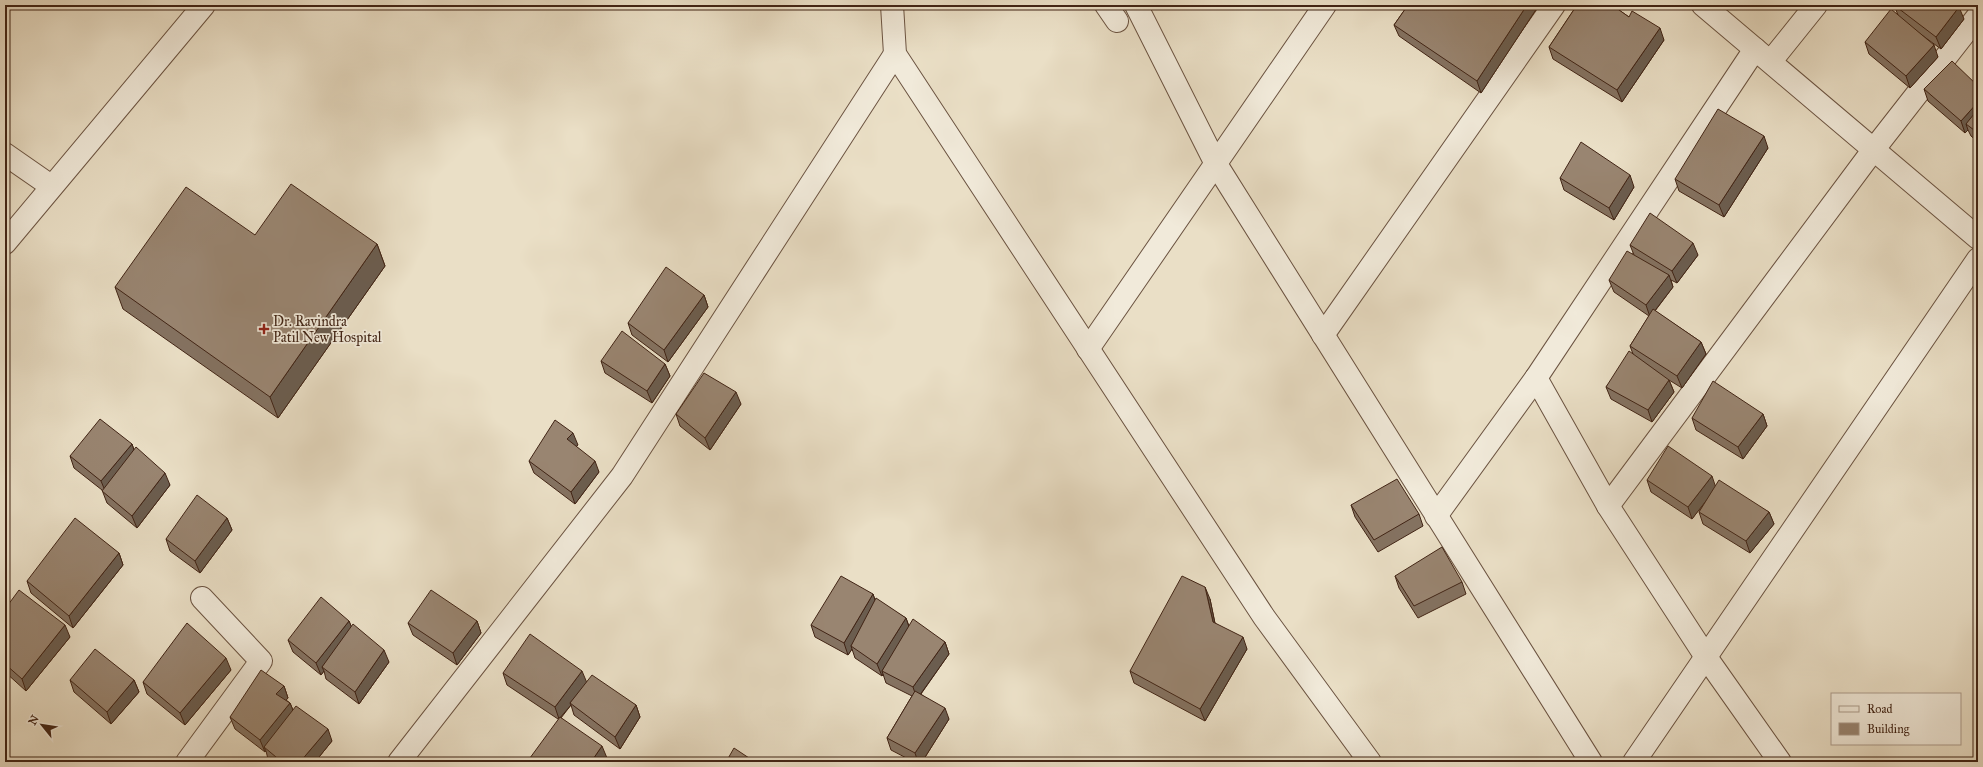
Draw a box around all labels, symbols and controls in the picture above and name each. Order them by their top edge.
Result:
place label: Dr. Ravindra Patil New Hospital [273,313,382,346]
marker: Dr. Ravindra Patil New Hospital [258,323,270,335]
legend [1831,693,1961,745]
text: Road [1867,702,1893,716]
north arrow [22,705,62,745]
text: N [26,712,42,728]
text: Building [1867,722,1910,737]

